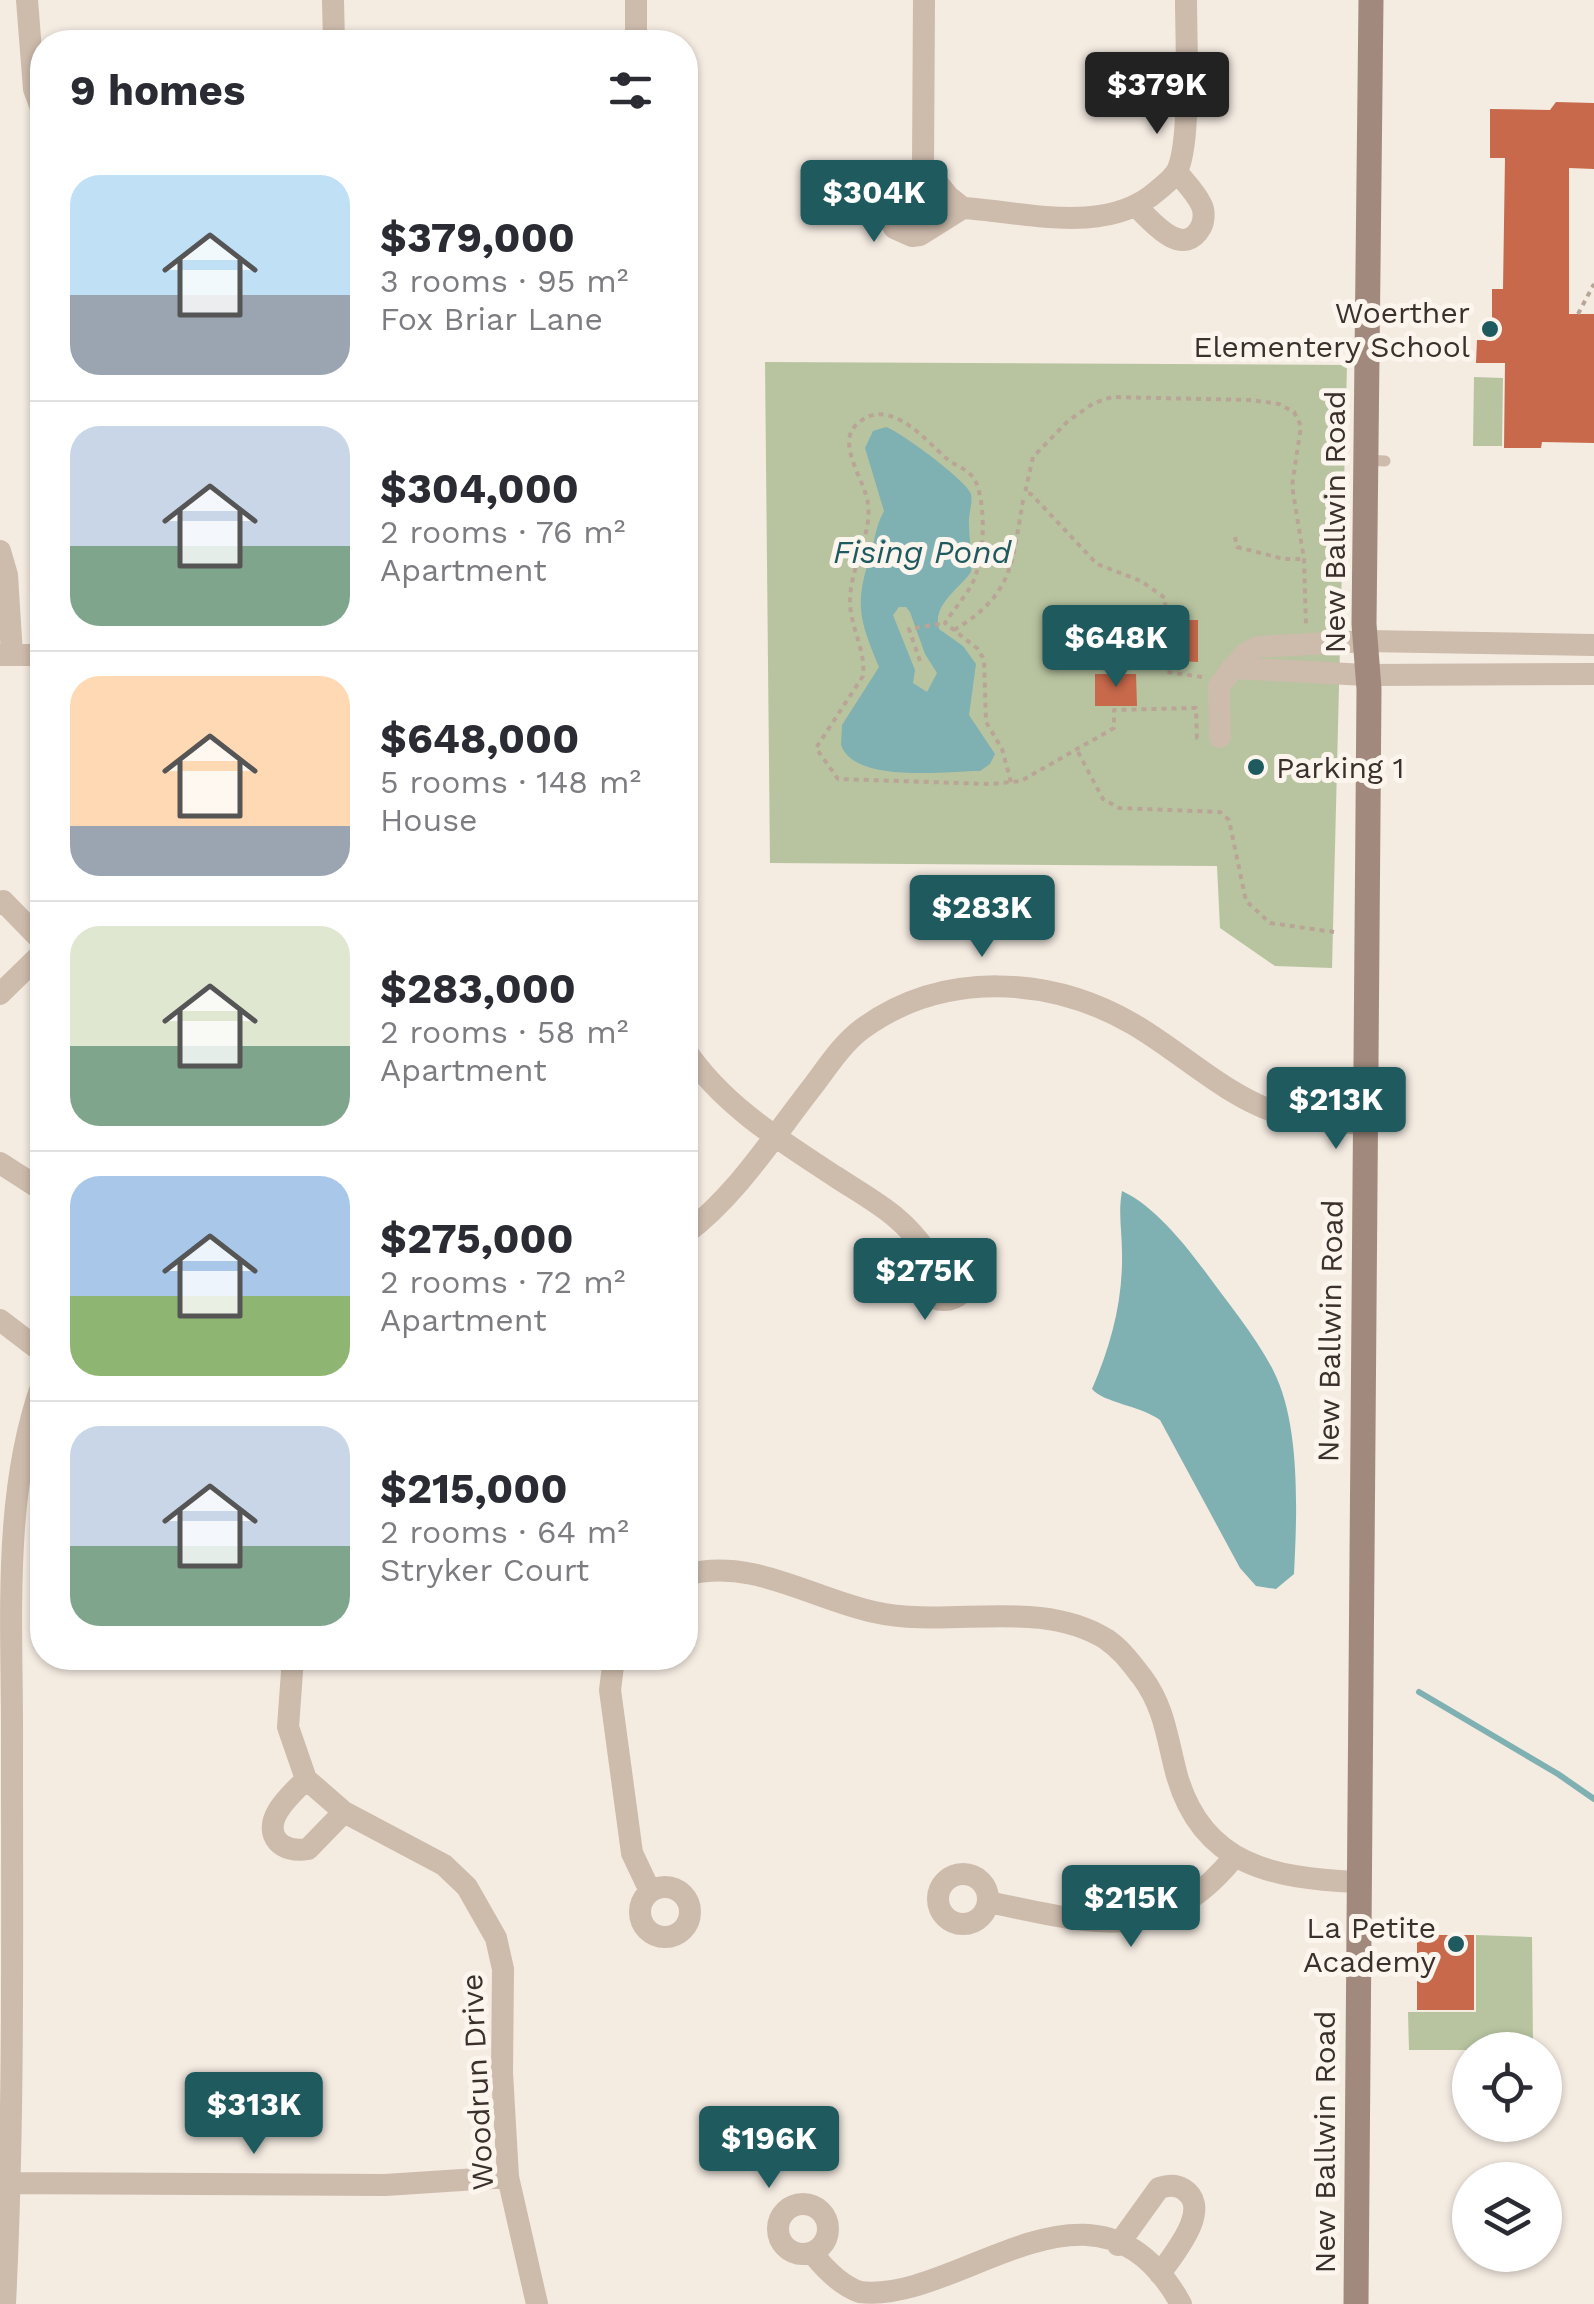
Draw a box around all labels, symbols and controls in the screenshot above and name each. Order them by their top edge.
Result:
pin: $379K [1087,52,1227,137]
icon: filters [603,63,658,118]
text: $379K [1107,65,1207,103]
text: 9 homes [70,66,245,115]
pin: $304K [804,160,944,245]
text: $304K [823,173,925,211]
text: $379,000 [380,213,575,262]
icon: home [150,215,270,335]
text: 3 rooms · 95 m² [380,262,628,300]
place label: Woerther Elementery School [1193,295,1470,364]
text: Fox Briar Lane [380,300,603,338]
marker: Woerther Elementery School [1479,318,1501,340]
street label: New Ballwin Road [1317,391,1352,653]
text: $304,000 [380,464,579,513]
icon: home [150,466,270,586]
text: 2 rooms · 76 m² [380,513,626,551]
water label: Fising Pond [833,533,1012,571]
text: Apartment [380,551,547,589]
pin: $648K [1046,605,1186,690]
text: $648K [1064,618,1168,656]
text: $648,000 [380,714,579,763]
icon: home [150,716,270,836]
place label: Parking 1 [1276,750,1404,785]
marker: Parking 1 [1245,756,1267,778]
text: 5 rooms · 148 m² [380,763,641,801]
text: House [380,801,478,839]
pin: $283K [912,875,1052,960]
text: $283K [932,888,1032,926]
text: $283,000 [380,964,576,1013]
icon: home [150,966,270,1086]
text: 2 rooms · 58 m² [380,1013,628,1051]
text: Apartment [380,1051,547,1089]
pin: $213K [1266,1067,1406,1152]
text: $213K [1289,1080,1383,1118]
street label: New Ballwin Road [1310,1199,1350,1463]
text: $275,000 [380,1214,574,1263]
icon: home [150,1216,270,1336]
pin: $275K [855,1238,995,1323]
text: $275K [876,1251,974,1289]
text: 2 rooms · 72 m² [380,1263,625,1301]
text: Apartment [380,1301,547,1339]
text: $215,000 [380,1464,567,1513]
icon: home [150,1466,270,1586]
text: 2 rooms · 64 m² [380,1513,629,1551]
text: Stryker Court [380,1551,589,1589]
pin: $215K [1061,1865,1201,1950]
text: $215K [1084,1878,1178,1916]
place label: La Petite Academy [1303,1910,1437,1979]
marker: La Petite Academy [1445,1933,1467,1955]
street label: Woodrun Drive [454,1973,500,2191]
street label: New Ballwin Road [1307,2011,1342,2273]
map controls [1452,2032,1562,2272]
button: locate [1452,2032,1562,2142]
pin: $313K [184,2072,324,2157]
text: $313K [207,2085,301,2123]
pin: $196K [699,2106,839,2191]
text: $196K [721,2119,817,2157]
button: layers [1452,2162,1562,2272]

